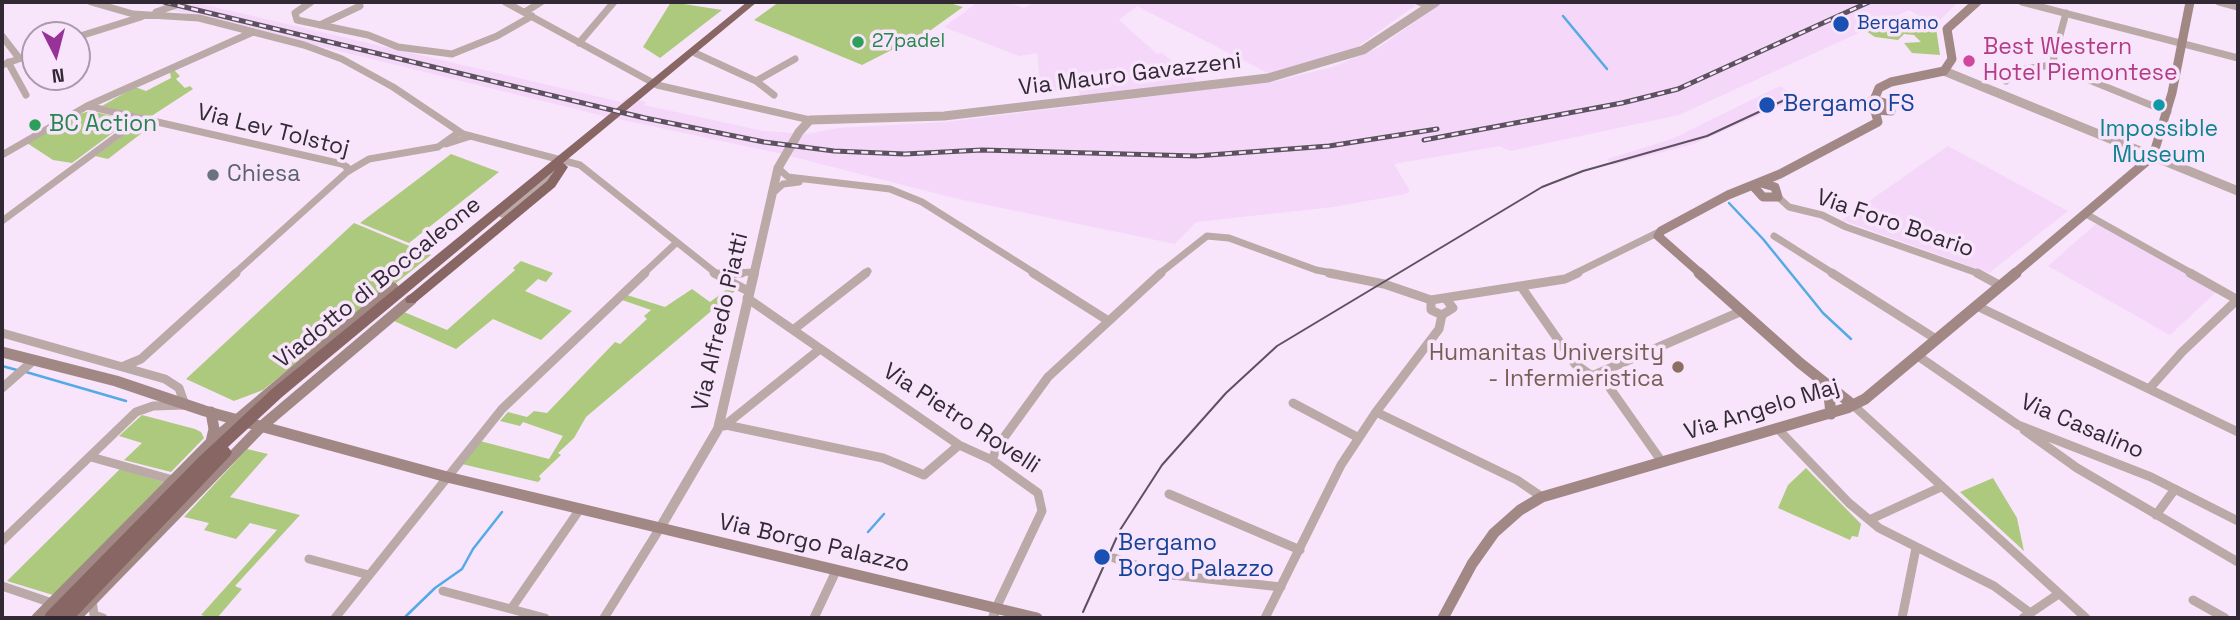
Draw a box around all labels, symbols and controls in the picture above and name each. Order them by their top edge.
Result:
place label: Bergamo [1857,13,1939,35]
marker: Bergamo [1831,14,1851,34]
north arrow [21,21,91,91]
place label: 27padel [872,31,945,53]
marker: 27padel [850,34,866,50]
place label: Best Western Hotel Piemontese [1983,34,2178,88]
street label: Via Mauro Gavazzeni [1017,48,1243,102]
marker: Best Western Hotel Piemontese [1961,53,1977,69]
text: N [50,62,66,88]
place label: Bergamo FS [1783,91,1914,119]
marker: Bergamo FS [1757,95,1777,115]
marker: Impossible Museum [2151,97,2167,113]
street label: Via Lev Tolstoj [194,99,352,163]
place label: BC Action [49,111,157,139]
place label: Impossible Museum [2100,116,2218,170]
marker: BC Action [27,117,43,133]
place label: Chiesa [227,161,300,189]
marker: Chiesa [205,167,221,183]
street label: Via Foro Boario [1812,184,1978,264]
street label: Viadotto di Boccaleone [269,191,487,375]
street label: Via Alfredo Piatti [687,230,755,414]
place label: Humanitas University - Infermieristica [1429,340,1664,394]
street label: Via Pietro Rovelli [877,358,1045,480]
marker: Humanitas University - Infermieristica [1670,359,1686,375]
street label: Via Angelo Maj [1681,373,1843,447]
street label: Via Casalino [2016,389,2148,465]
street label: Via Borgo Palazzo [716,509,912,579]
place label: Bergamo Borgo Palazzo [1118,530,1274,584]
marker: Bergamo Borgo Palazzo [1092,547,1112,567]

